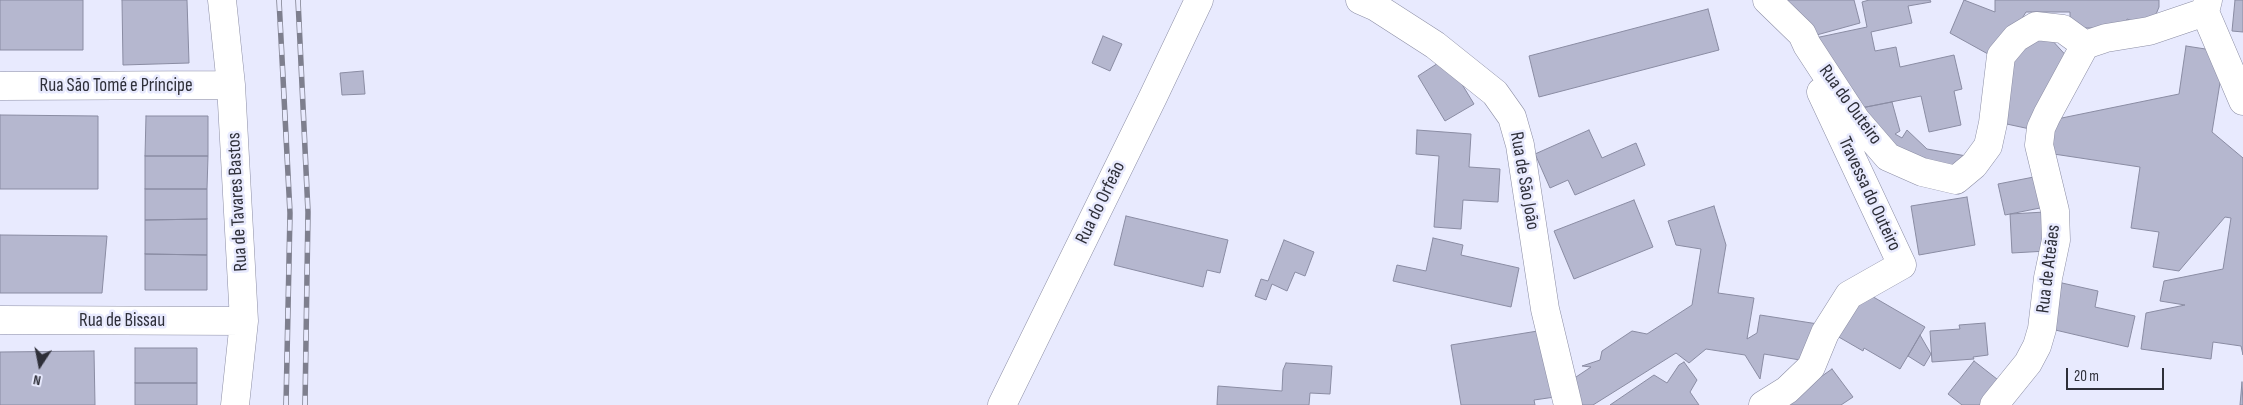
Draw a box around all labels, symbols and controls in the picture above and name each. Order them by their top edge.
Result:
street label: Rua do Outeiro [1813,61,1887,149]
street label: Rua São Tomé e Príncipe [39,75,193,97]
street label: Rua de São João [1504,130,1544,232]
street label: Rua de Tavares Bastos [223,132,253,272]
street label: Travessa do Outeiro [1833,133,1905,255]
street label: Rua do Orfeão [1071,158,1131,248]
street label: Rua de Ateães [2032,224,2066,314]
street label: Rua de Bissau [79,310,165,332]
north arrow [15,340,65,390]
scale bar [2068,358,2166,390]
text: 20 m [2074,367,2099,386]
text: N [32,371,42,389]

